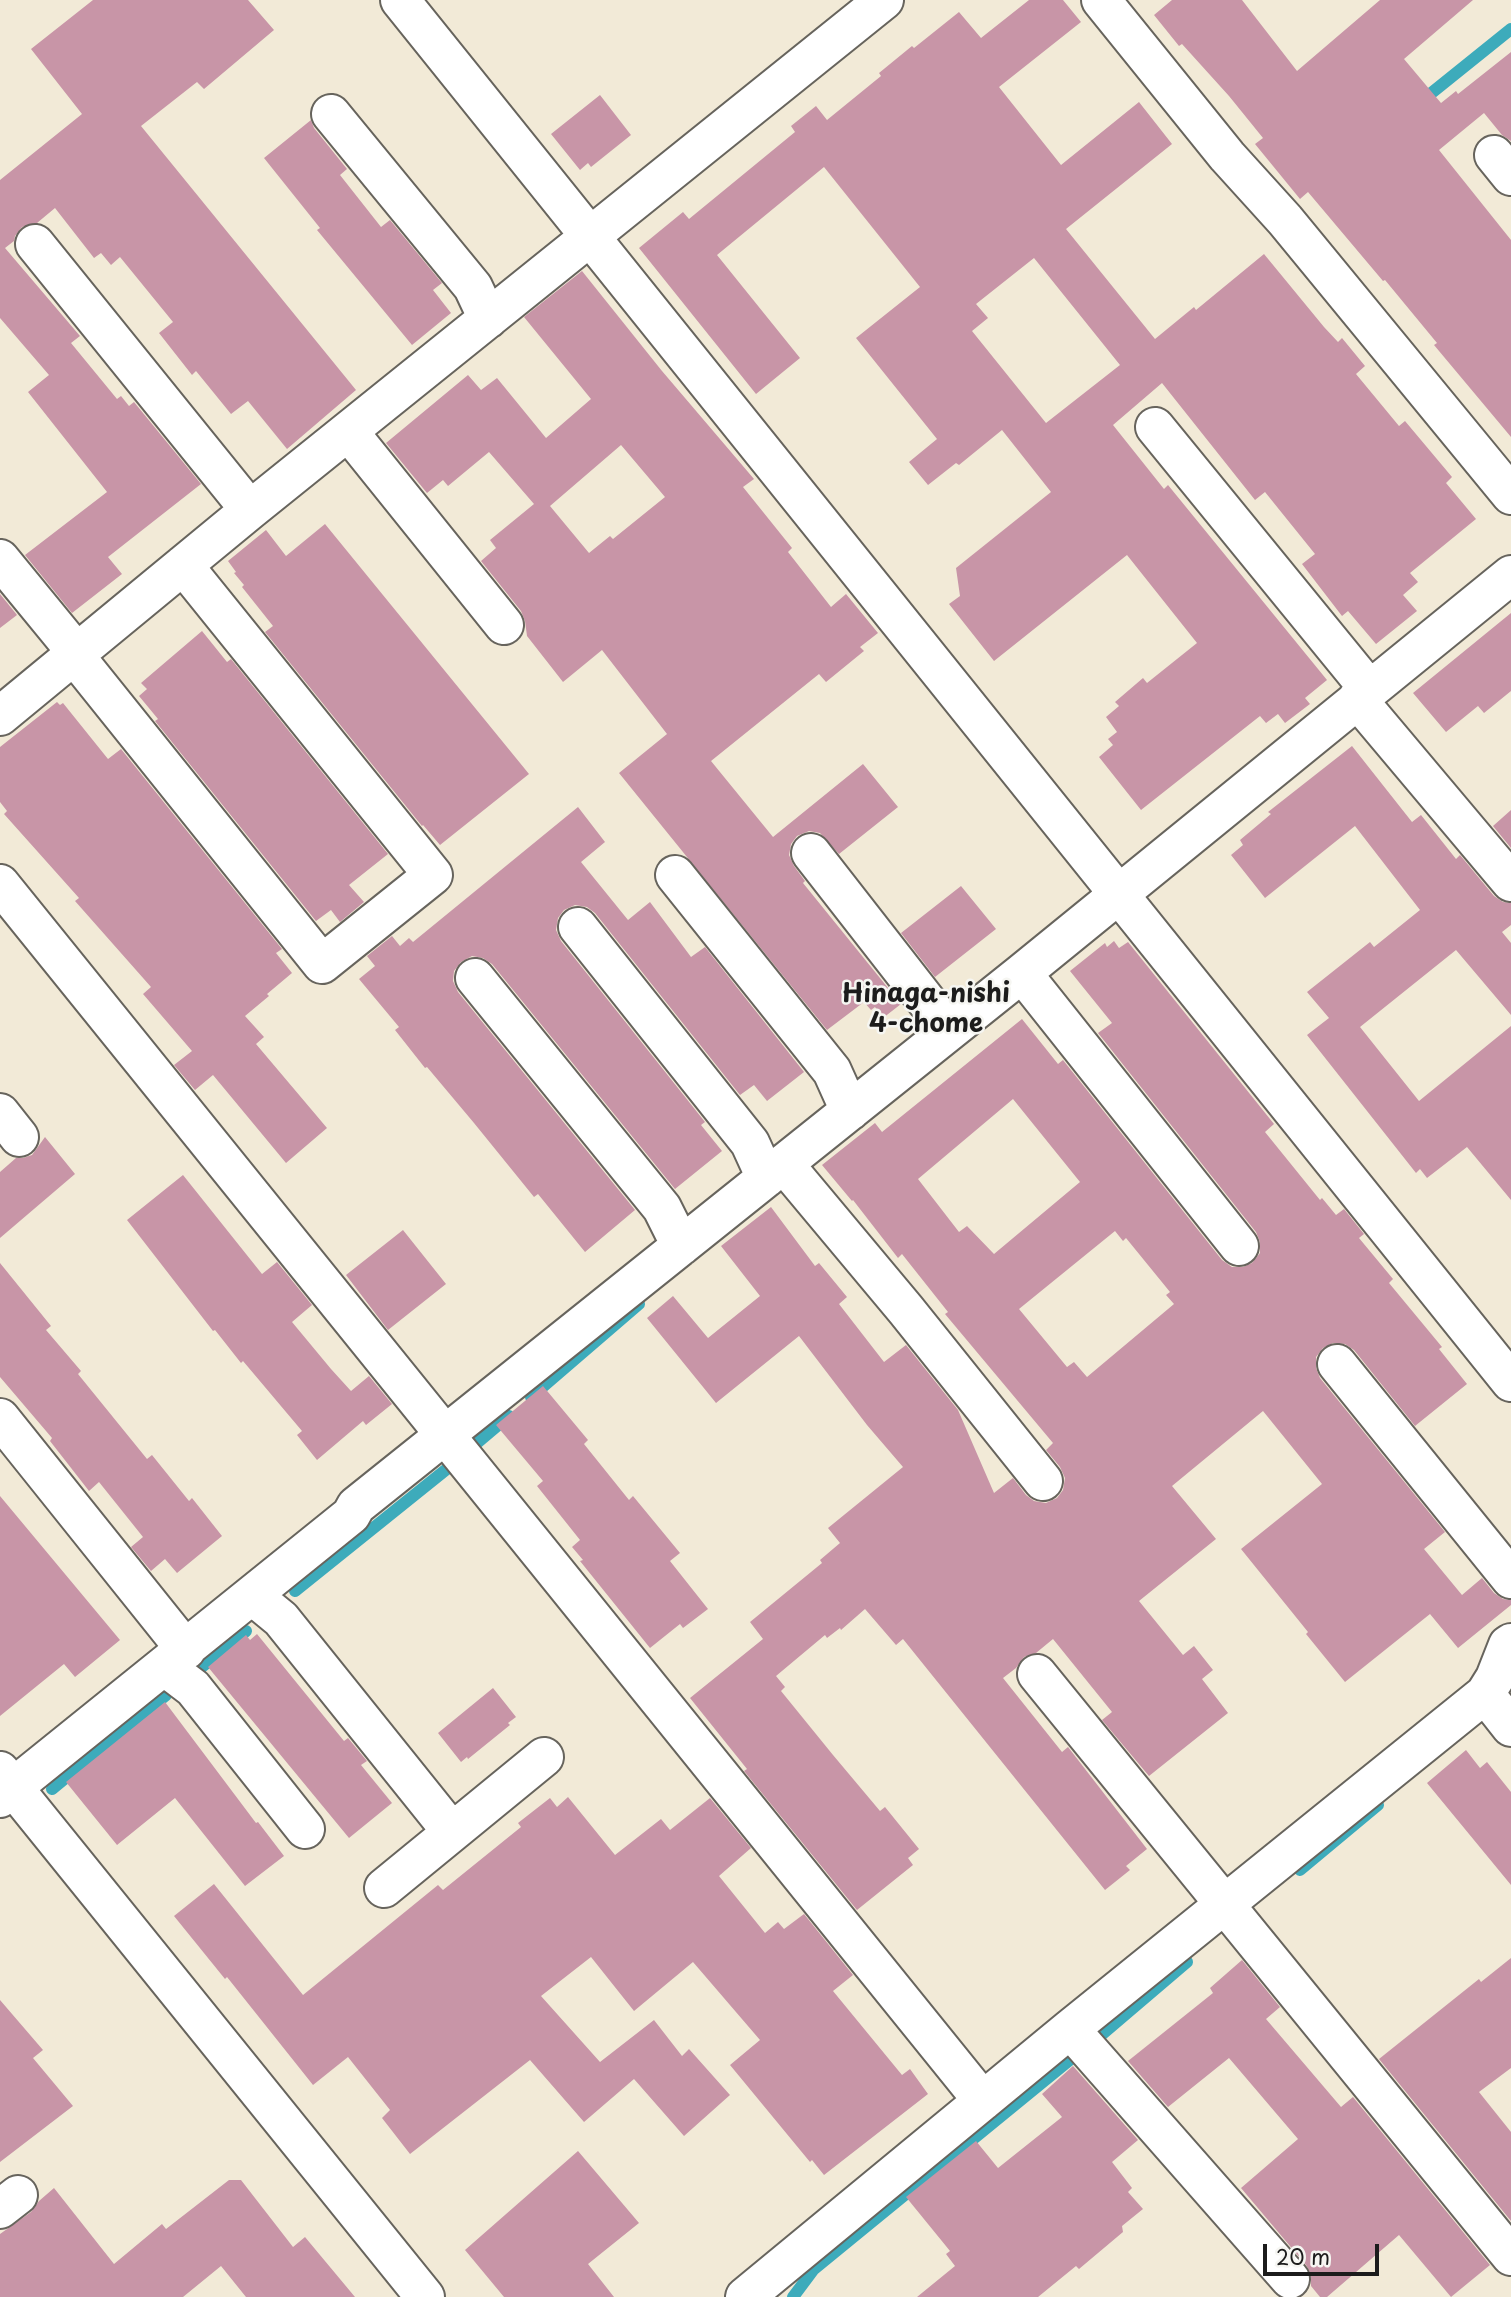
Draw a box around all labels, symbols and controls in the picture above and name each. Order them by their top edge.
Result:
district label: Hinaga-nishi 4-chome [842,979,1010,1040]
scale bar [1266,2230,1382,2274]
text: 20 m [1276,2240,1330,2272]

